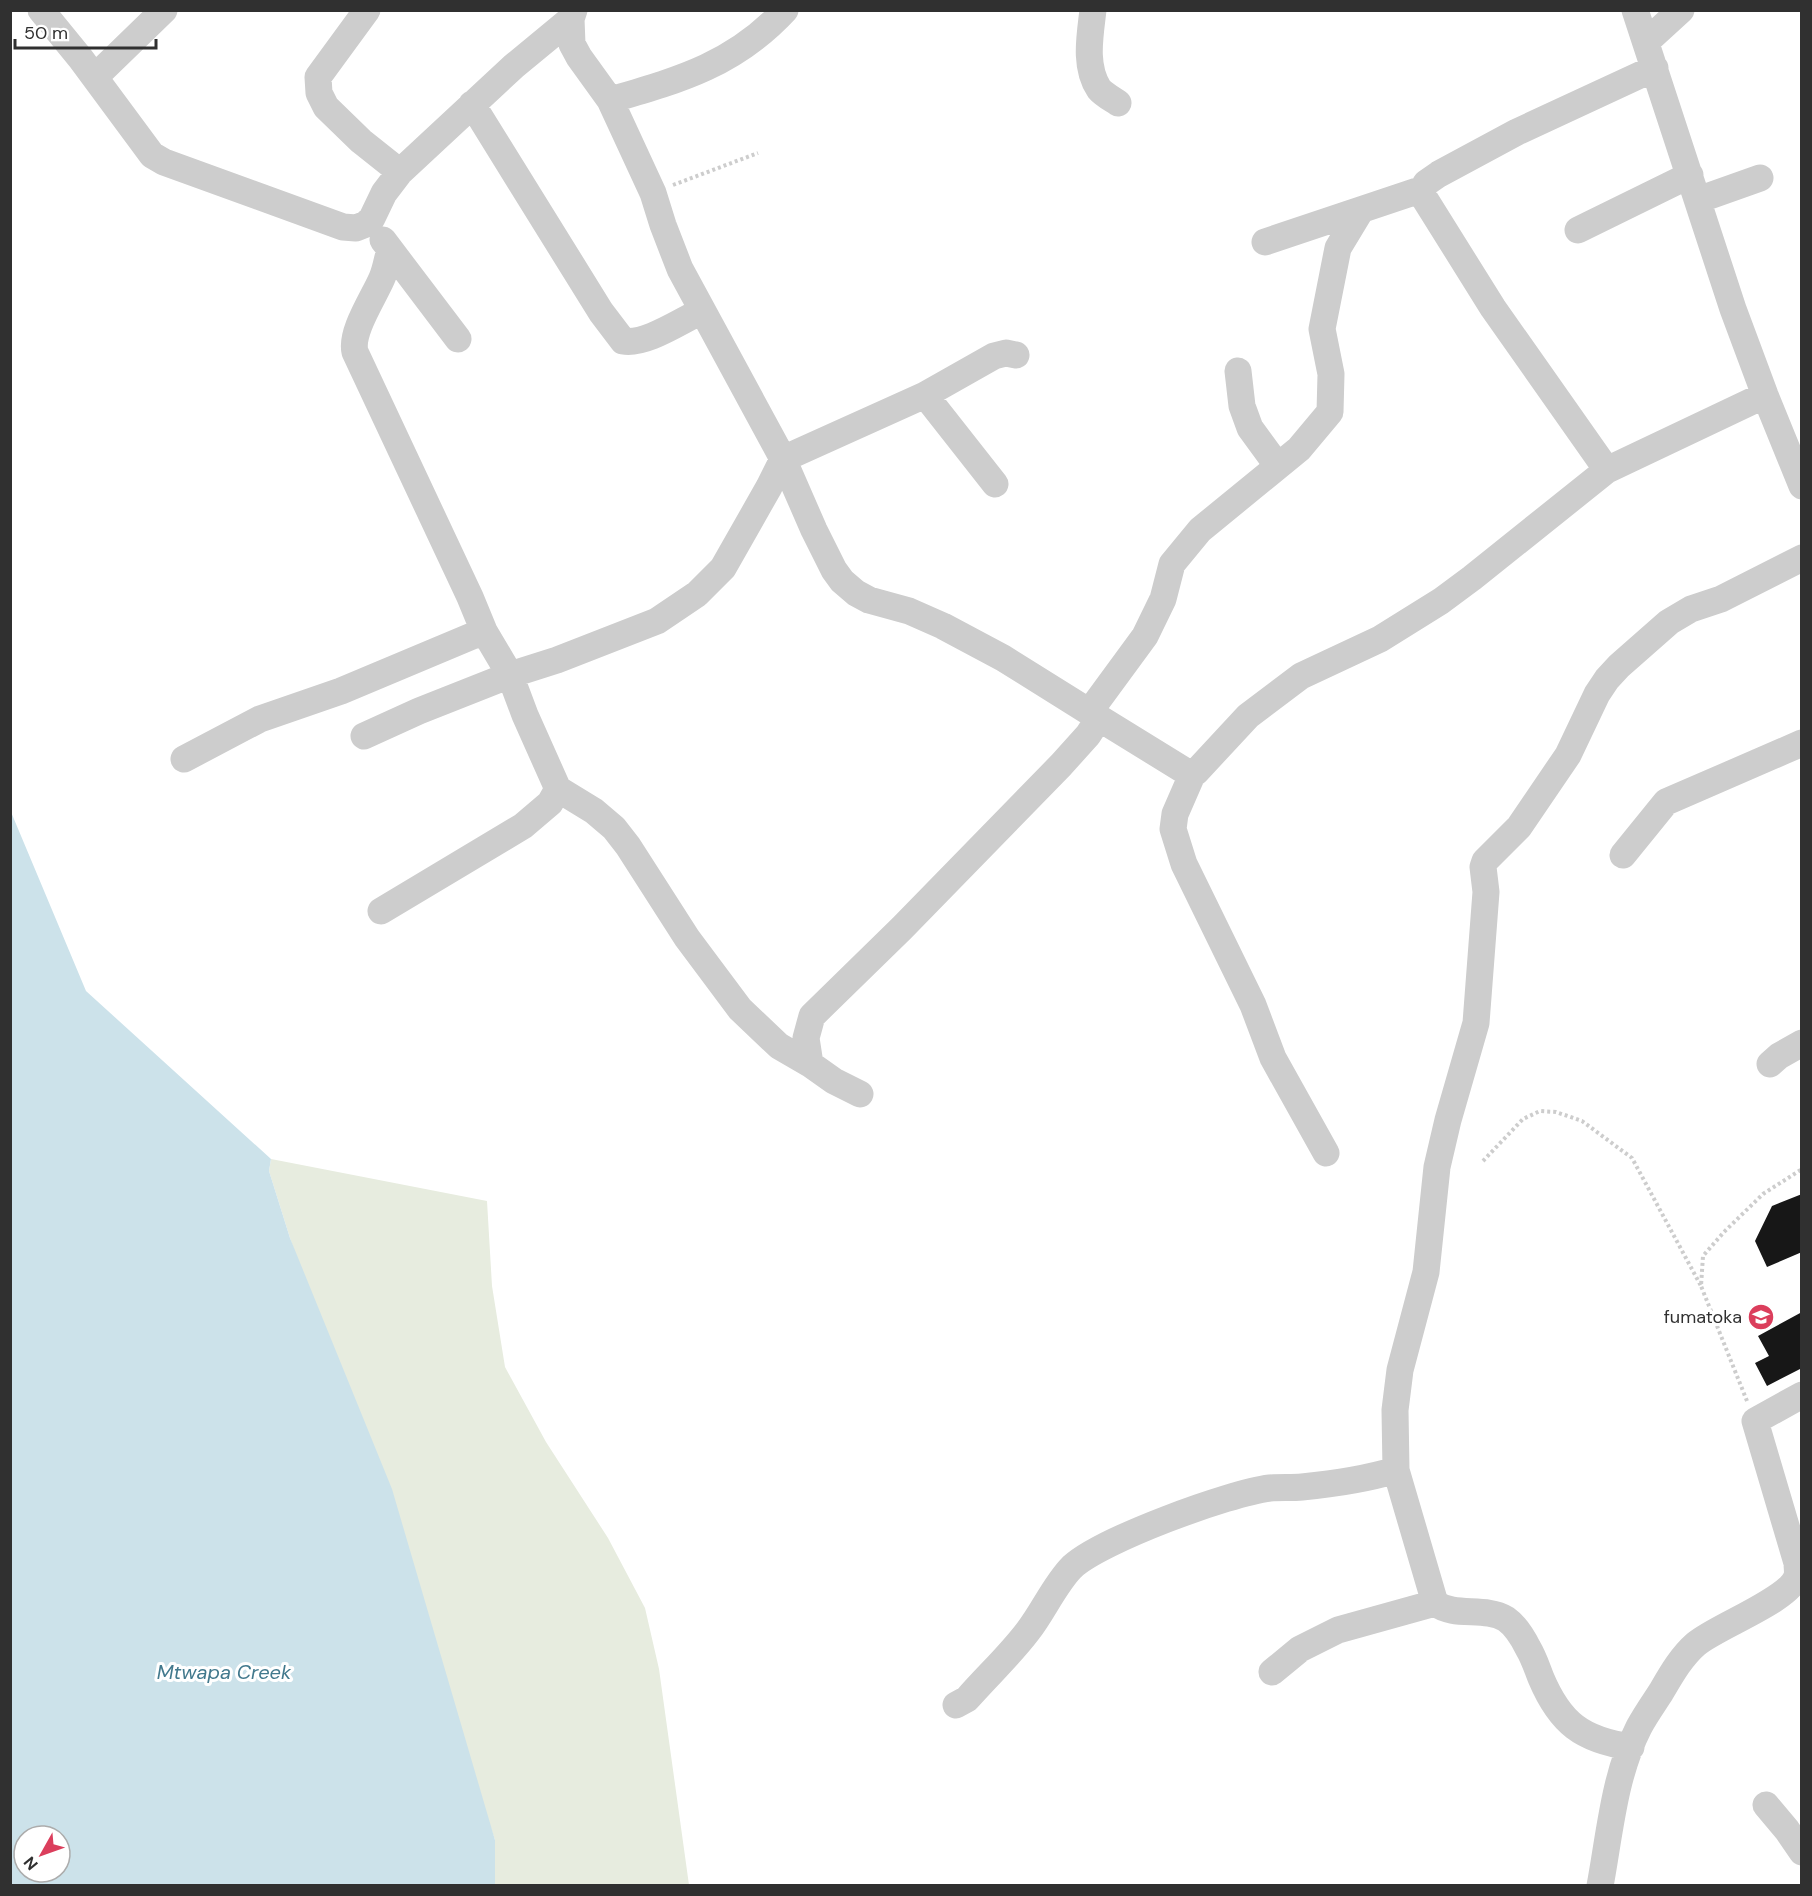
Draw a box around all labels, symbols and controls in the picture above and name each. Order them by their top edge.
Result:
scale bar [15,12,156,50]
text: 50 m [24,21,68,45]
school or university icon: fumatoka [1746,1302,1776,1332]
place label: fumatoka [1664,1305,1742,1329]
water label: Mtwapa Creek [157,1659,292,1685]
north arrow [12,1824,72,1884]
text: N [19,1852,43,1875]

